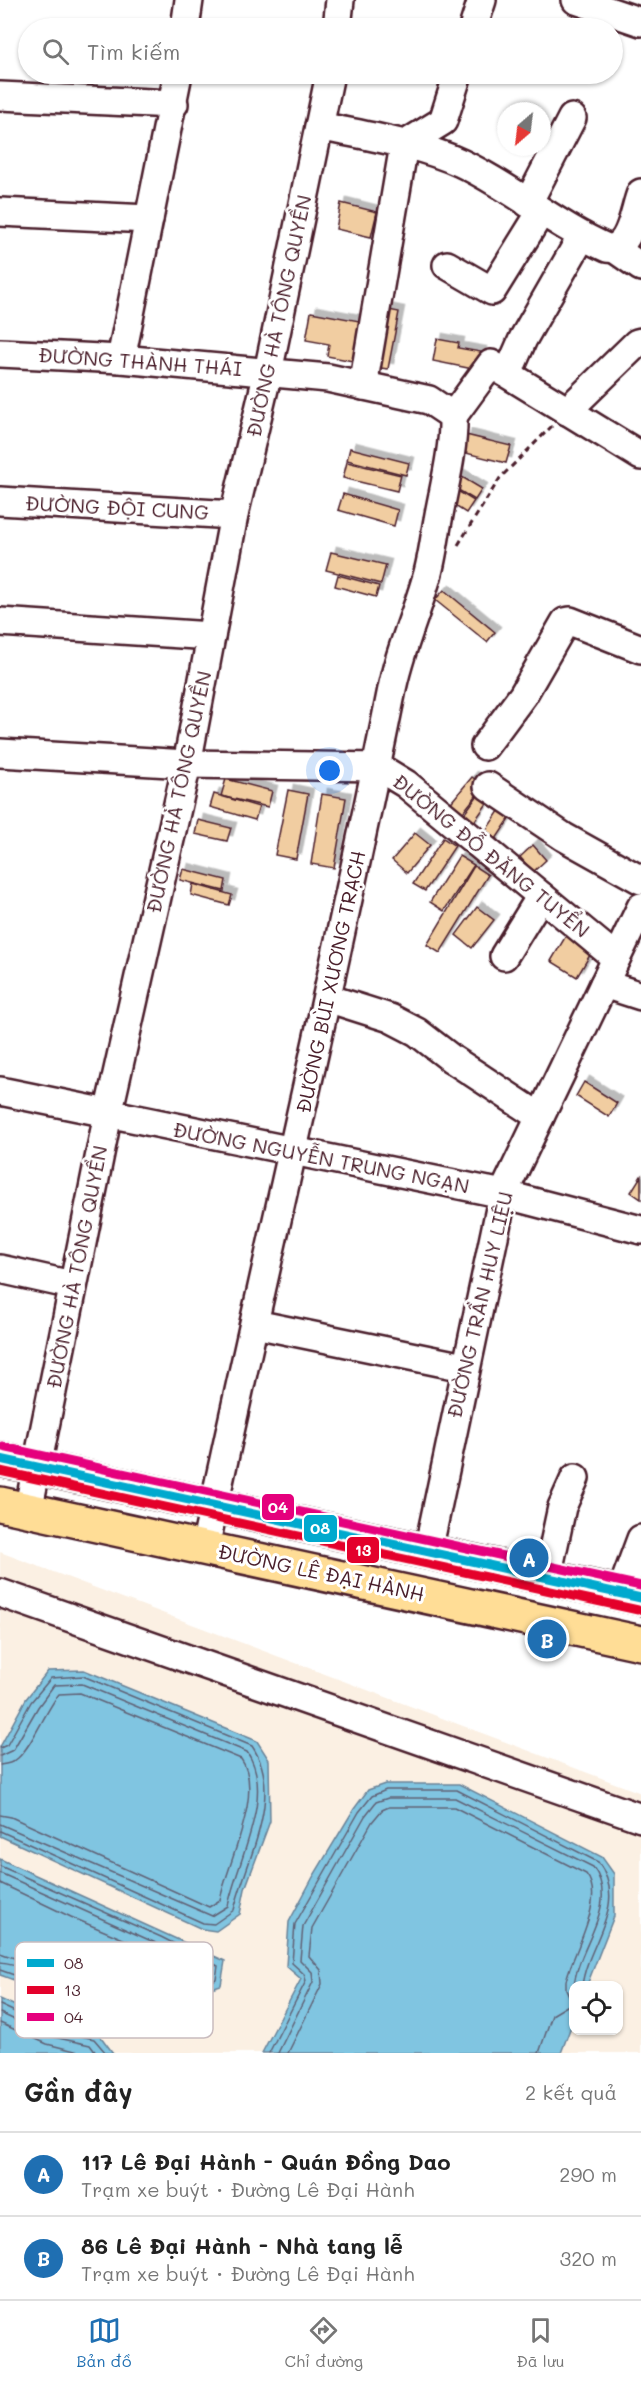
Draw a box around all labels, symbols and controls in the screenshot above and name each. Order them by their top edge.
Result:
search box [18,18,623,84]
icon: search [39,35,72,68]
text: Tìm kiếm [87,37,180,66]
north arrow [497,102,551,156]
street label: ĐƯỜNG HÀ TÔNG QUYỀN [240,192,316,439]
street label: ĐƯỜNG THÀNH THÁI [37,341,243,381]
street label: ĐƯỜNG ĐỘI CUNG [25,489,210,525]
street label: ĐƯỜNG HÀ TÔNG QUYỀN [140,668,216,915]
your location [315,756,344,785]
street label: ĐƯỜNG ĐỖ ĐĂNG TUYỂN [388,768,595,943]
street label: ĐƯỜNG BÙI XƯƠNG TRẠCH [289,848,371,1115]
street label: ĐƯỜNG NGUYỄN TRUNG NGẠN [171,1116,472,1199]
street label: ĐƯỜNG HÀ TÔNG QUYỀN [40,1143,112,1391]
street label: ĐƯỜNG TRẦN HUY LIỆU [440,1189,518,1420]
line badge: 04 [261,1493,295,1521]
text: 04 [268,1496,288,1517]
line badge: 08 [303,1514,338,1543]
text: 08 [310,1517,330,1538]
line badge: 13 [346,1536,380,1564]
pin: A [510,1536,548,1580]
street label: ĐƯỜNG LÊ ĐẠI HÀNH [216,1537,427,1607]
text: 13 [355,1539,372,1560]
pin: B [528,1616,566,1662]
legend [15,1942,213,2038]
text: 08 [64,1952,84,1973]
text: 13 [64,1979,81,2000]
map controls [569,1981,623,2035]
button: locate [569,1981,623,2035]
text: 04 [64,2006,84,2027]
text: Gần đây [24,2075,133,2109]
text: 2 kết quả [525,2079,617,2105]
text: 117 Lê Đại Hành - Quán Đồng Dao [81,2147,451,2176]
text: A [37,2161,50,2187]
text: 290 m [559,2161,617,2187]
text: Trạm xe buýt · Đường Lê Đại Hành [81,2176,414,2202]
text: 86 Lê Đại Hành - Nhà tang lễ [81,2231,403,2260]
text: B [37,2245,50,2271]
text: 320 m [559,2245,617,2271]
text: Trạm xe buýt · Đường Lê Đại Hành [81,2260,414,2286]
tab: Bản đồ [77,2314,131,2371]
tab: Chỉ đường [285,2314,363,2371]
tab: Đã lưu [516,2314,564,2371]

